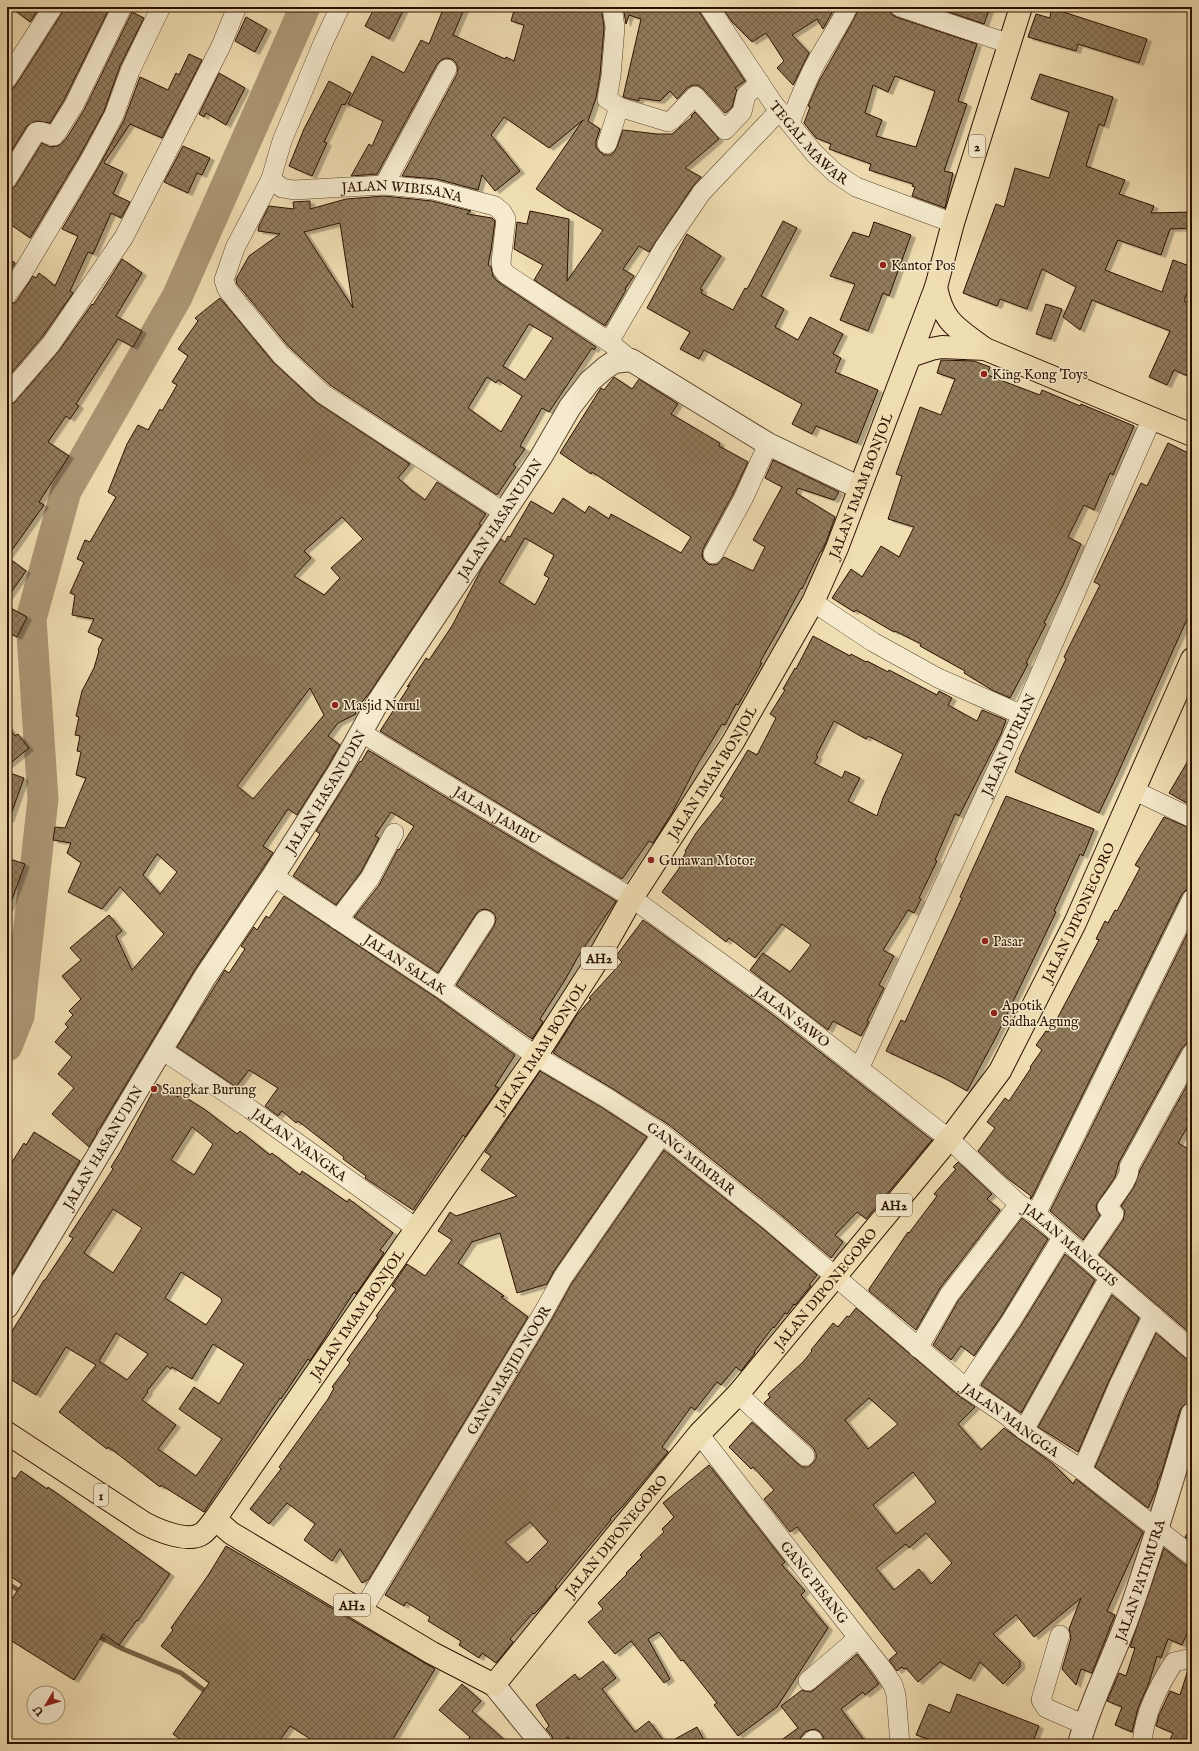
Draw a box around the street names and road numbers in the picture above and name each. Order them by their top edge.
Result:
street label: TEGAL MAWAR [765,98,851,189]
road number: 2 [969,135,985,157]
street label: JALAN WIBISANA [339,177,465,207]
street label: JALAN IMAM BONJOL [825,411,897,563]
street label: JALAN HASANUDIN [453,456,547,585]
street label: JALAN DURIAN [977,691,1040,801]
street label: JALAN IMAM BONJOL [663,703,762,845]
street label: JALAN HASANUDIN [281,727,370,859]
street label: JALAN JAMBU [448,782,543,850]
street label: JALAN DIPONEGORO [1037,840,1120,987]
street label: JALAN SALAK [358,930,450,1000]
road number: AH2 [581,947,617,969]
street label: JALAN IMAM BONJOL [490,978,591,1119]
street label: JALAN SAWO [749,981,834,1052]
street label: JALAN HASANUDIN [59,1083,148,1215]
street label: JALAN NANGKA [246,1104,351,1186]
street label: GANG MIMBAR [643,1118,739,1200]
road number: AH2 [876,1194,912,1216]
street label: JALAN MANGGIS [1017,1199,1121,1291]
street label: JALAN DIPONEGORO [769,1224,882,1355]
street label: JALAN IMAM BONJOL [305,1246,409,1385]
street label: GANG MASJID NOOR [463,1302,556,1438]
street label: JALAN MANGGA [956,1379,1063,1462]
street label: JALAN DIPONEGORO [560,1471,672,1603]
road number: 1 [94,1484,108,1506]
street label: JALAN PATIMURA [1111,1517,1170,1646]
street label: GANG PISANG [776,1538,852,1629]
road number: AH2 [334,1594,370,1616]

